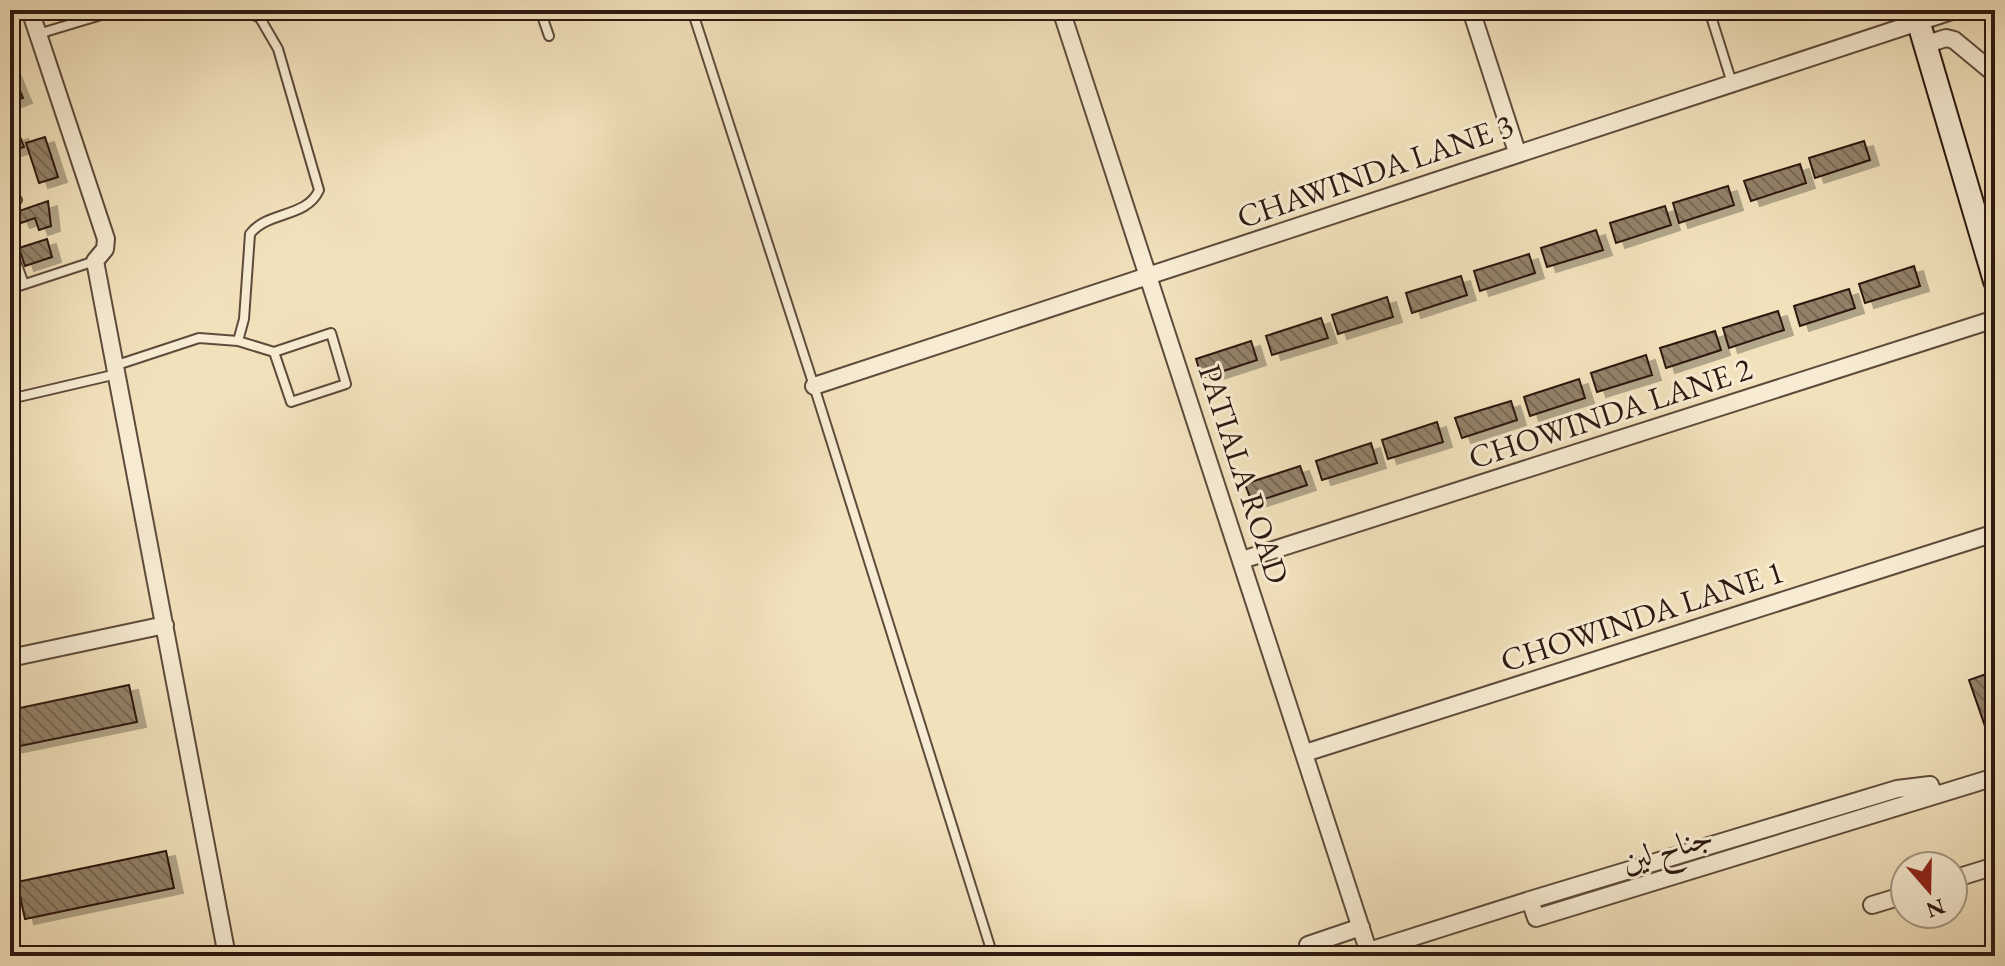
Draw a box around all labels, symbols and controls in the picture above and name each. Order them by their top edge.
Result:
street label: CHAWINDA LANE 3 [1231,104,1519,238]
street label: CHOWINDA LANE 2 [1463,347,1757,479]
street label: PATIALA ROAD [1189,359,1299,589]
street label: CHOWINDA LANE 1 [1495,550,1789,682]
street label: جناح لین [1616,814,1720,888]
north arrow [1889,850,1969,930]
text: N [1922,892,1949,925]

